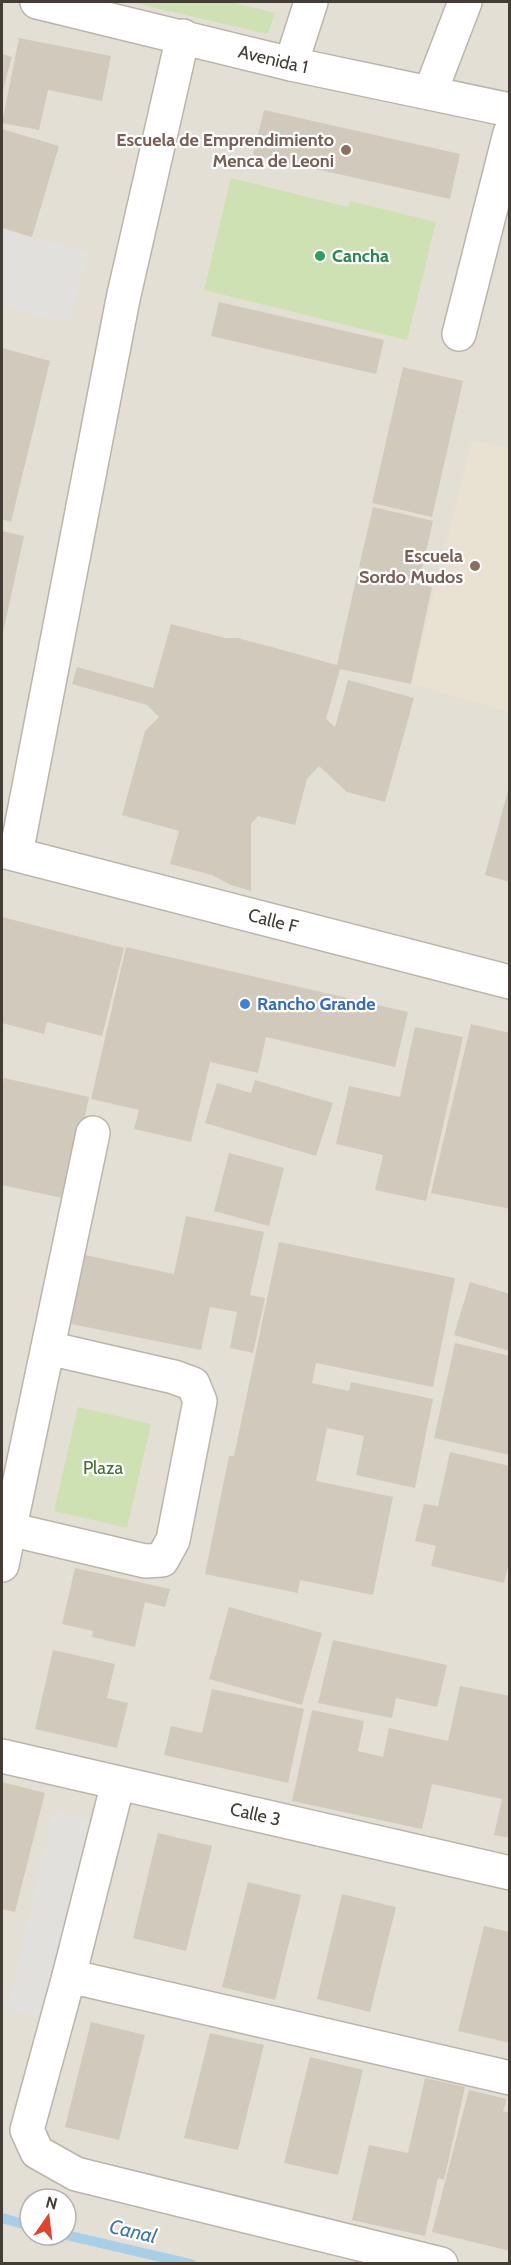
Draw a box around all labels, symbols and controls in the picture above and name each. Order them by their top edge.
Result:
street label: Avenida 1 [236,41,310,78]
place label: Escuela de Emprendimiento Menca de Leoni [116,129,334,172]
marker: Escuela de Emprendimiento Menca de Leoni [339,143,353,157]
place label: Cancha [332,245,389,267]
marker: Cancha [313,249,327,263]
place label: Escuela Sordo Mudos [359,545,463,588]
marker: Escuela Sordo Mudos [468,559,482,573]
street label: Calle F [246,904,301,938]
place label: Rancho Grande [257,993,376,1015]
marker: Rancho Grande [238,997,252,1011]
park label: Plaza [83,1457,123,1479]
street label: Calle 3 [228,1798,283,1831]
north arrow [18,2187,78,2247]
text: N [44,2192,59,2214]
water label: Canal [107,2214,159,2248]

